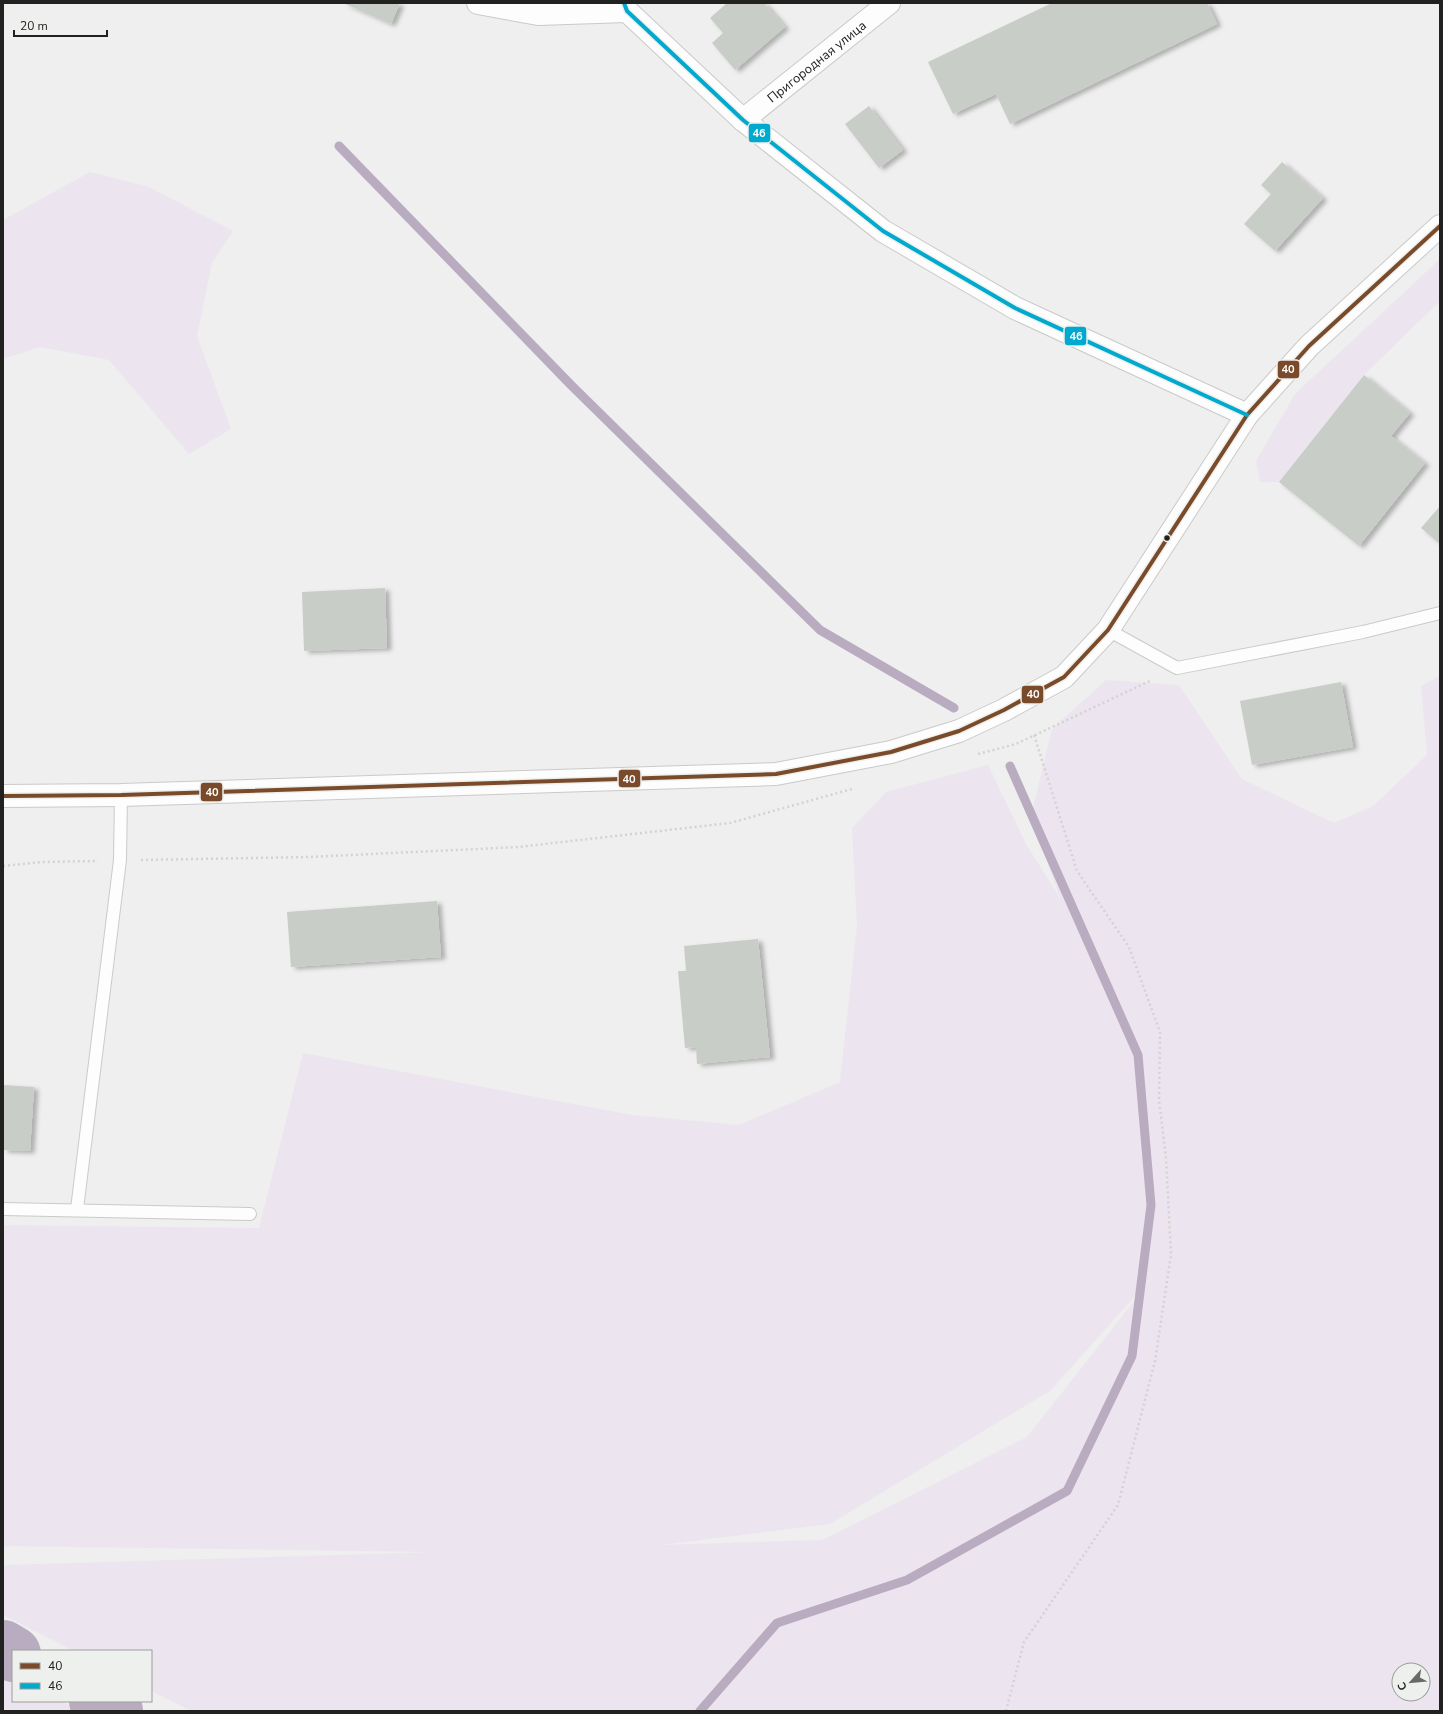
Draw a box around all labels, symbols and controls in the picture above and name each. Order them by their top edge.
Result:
scale bar [14,12,107,38]
street label: Пригородная улица [764,17,870,107]
text: 20 m [20,18,48,34]
line badge: 46 [748,123,771,143]
text: 46 [752,126,766,141]
line badge: 46 [1064,326,1087,346]
text: 46 [1069,329,1083,344]
line badge: 40 [1277,360,1300,379]
text: 40 [1281,362,1295,377]
unlabelled marker [1162,533,1172,543]
line badge: 40 [1021,685,1044,704]
text: 40 [1026,687,1040,702]
line badge: 40 [618,769,641,788]
text: 40 [622,772,636,787]
line badge: 40 [200,782,223,802]
text: 40 [205,785,219,800]
legend [12,1650,152,1702]
text: 40 [48,1658,62,1674]
north arrow [1391,1662,1431,1702]
text: 46 [48,1678,62,1694]
text: С [1394,1679,1411,1693]

